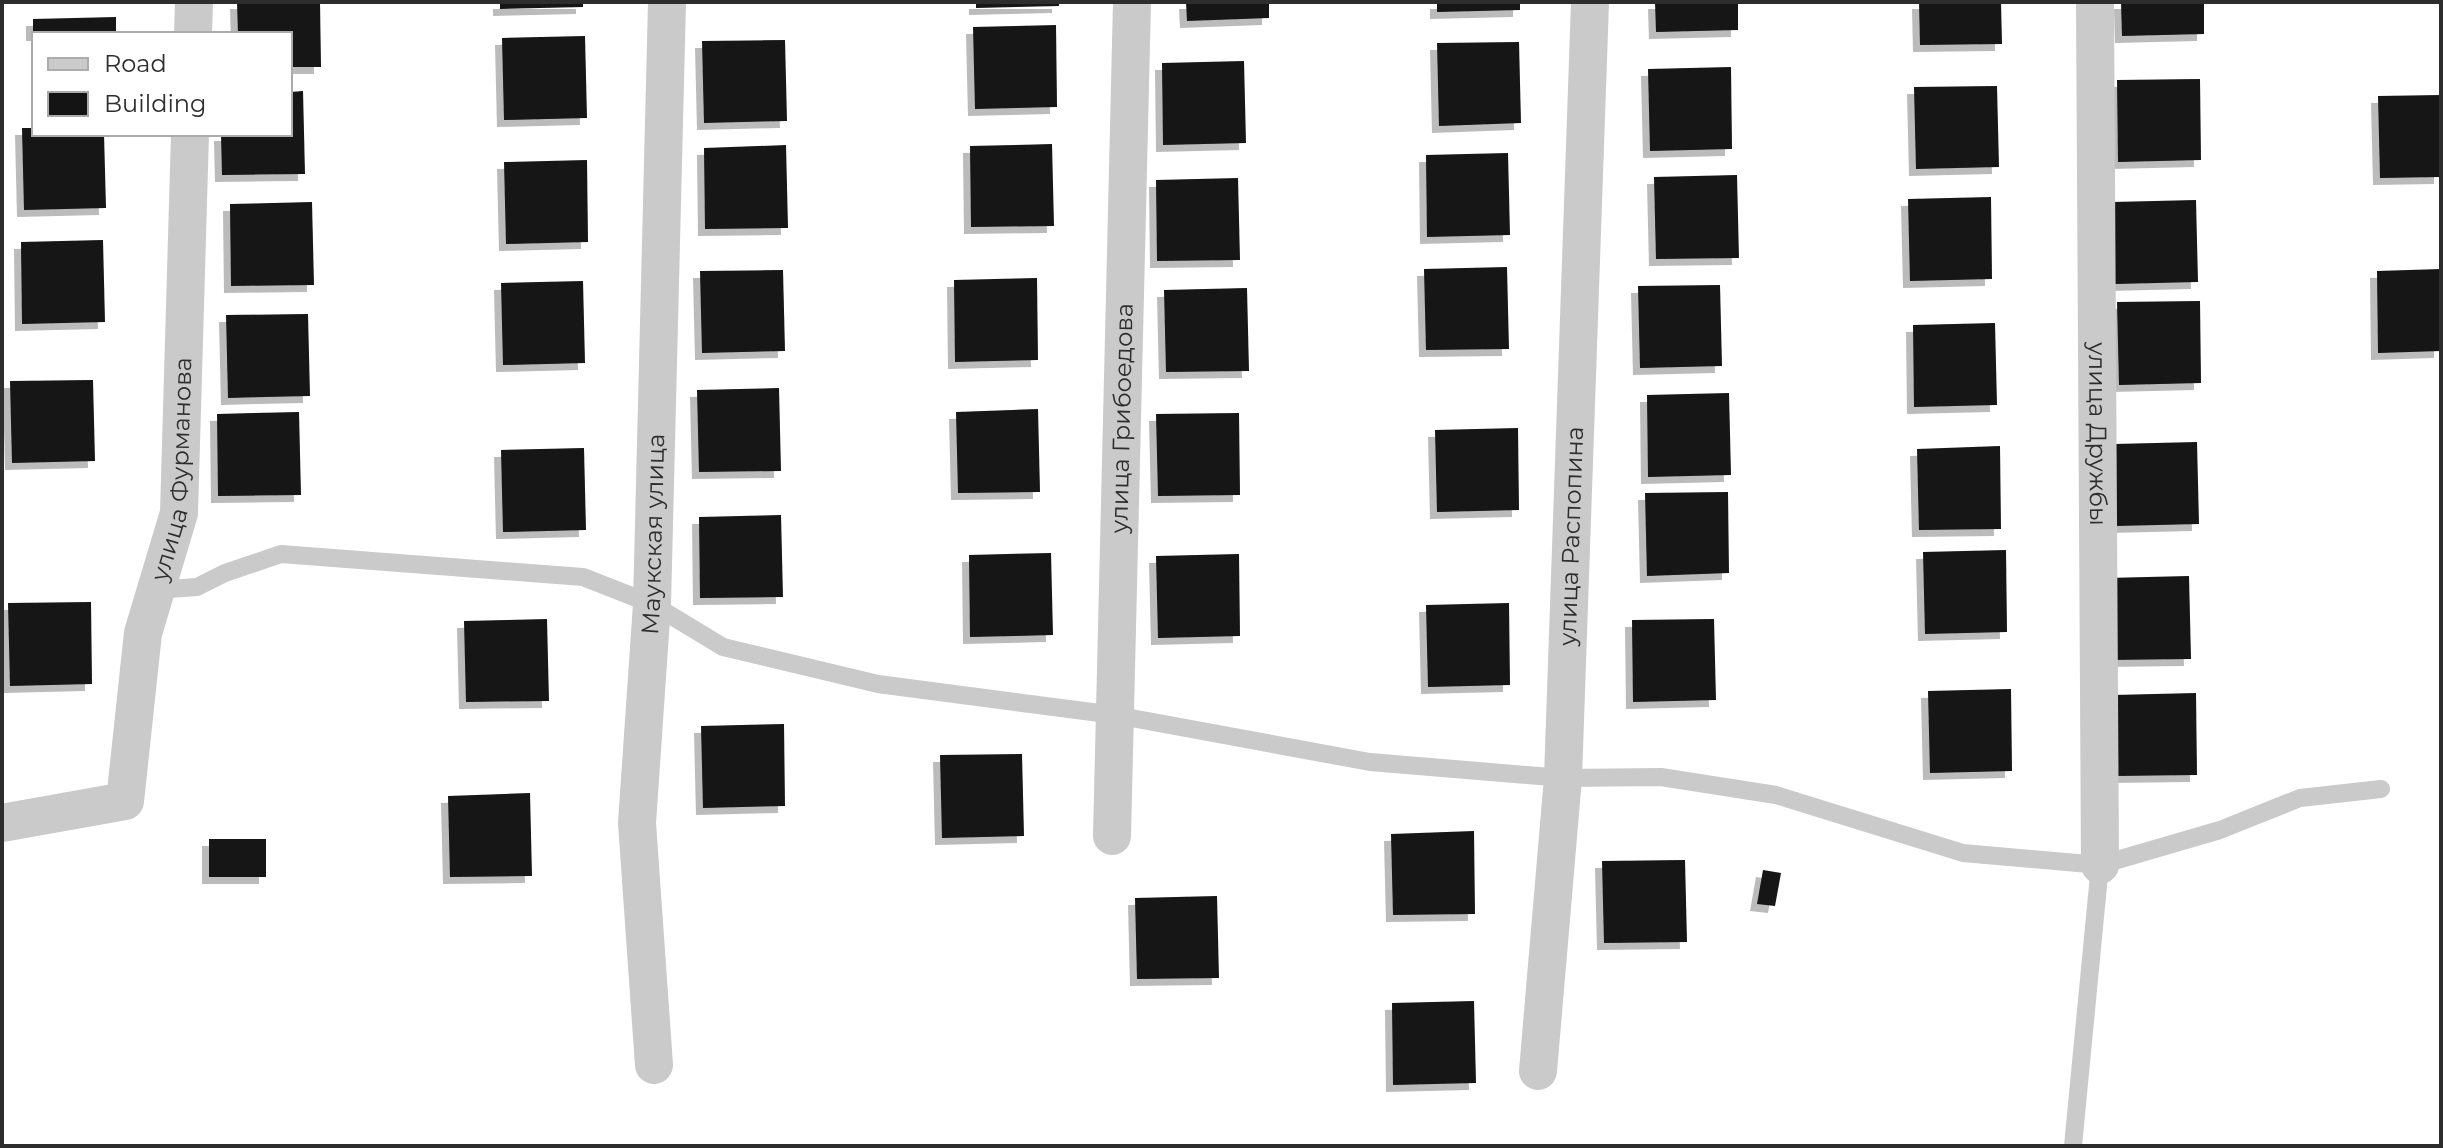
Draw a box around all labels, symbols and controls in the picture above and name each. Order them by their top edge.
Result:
legend [32,32,292,136]
text: Road [104,49,167,78]
text: Building [104,89,207,118]
street label: улица Грибоедова [1104,303,1139,535]
street label: улица Дружбы [2083,341,2113,526]
street label: улица Фурманова [144,357,198,585]
street label: улица Распопина [1553,426,1589,648]
street label: Маукская улица [635,433,670,636]

